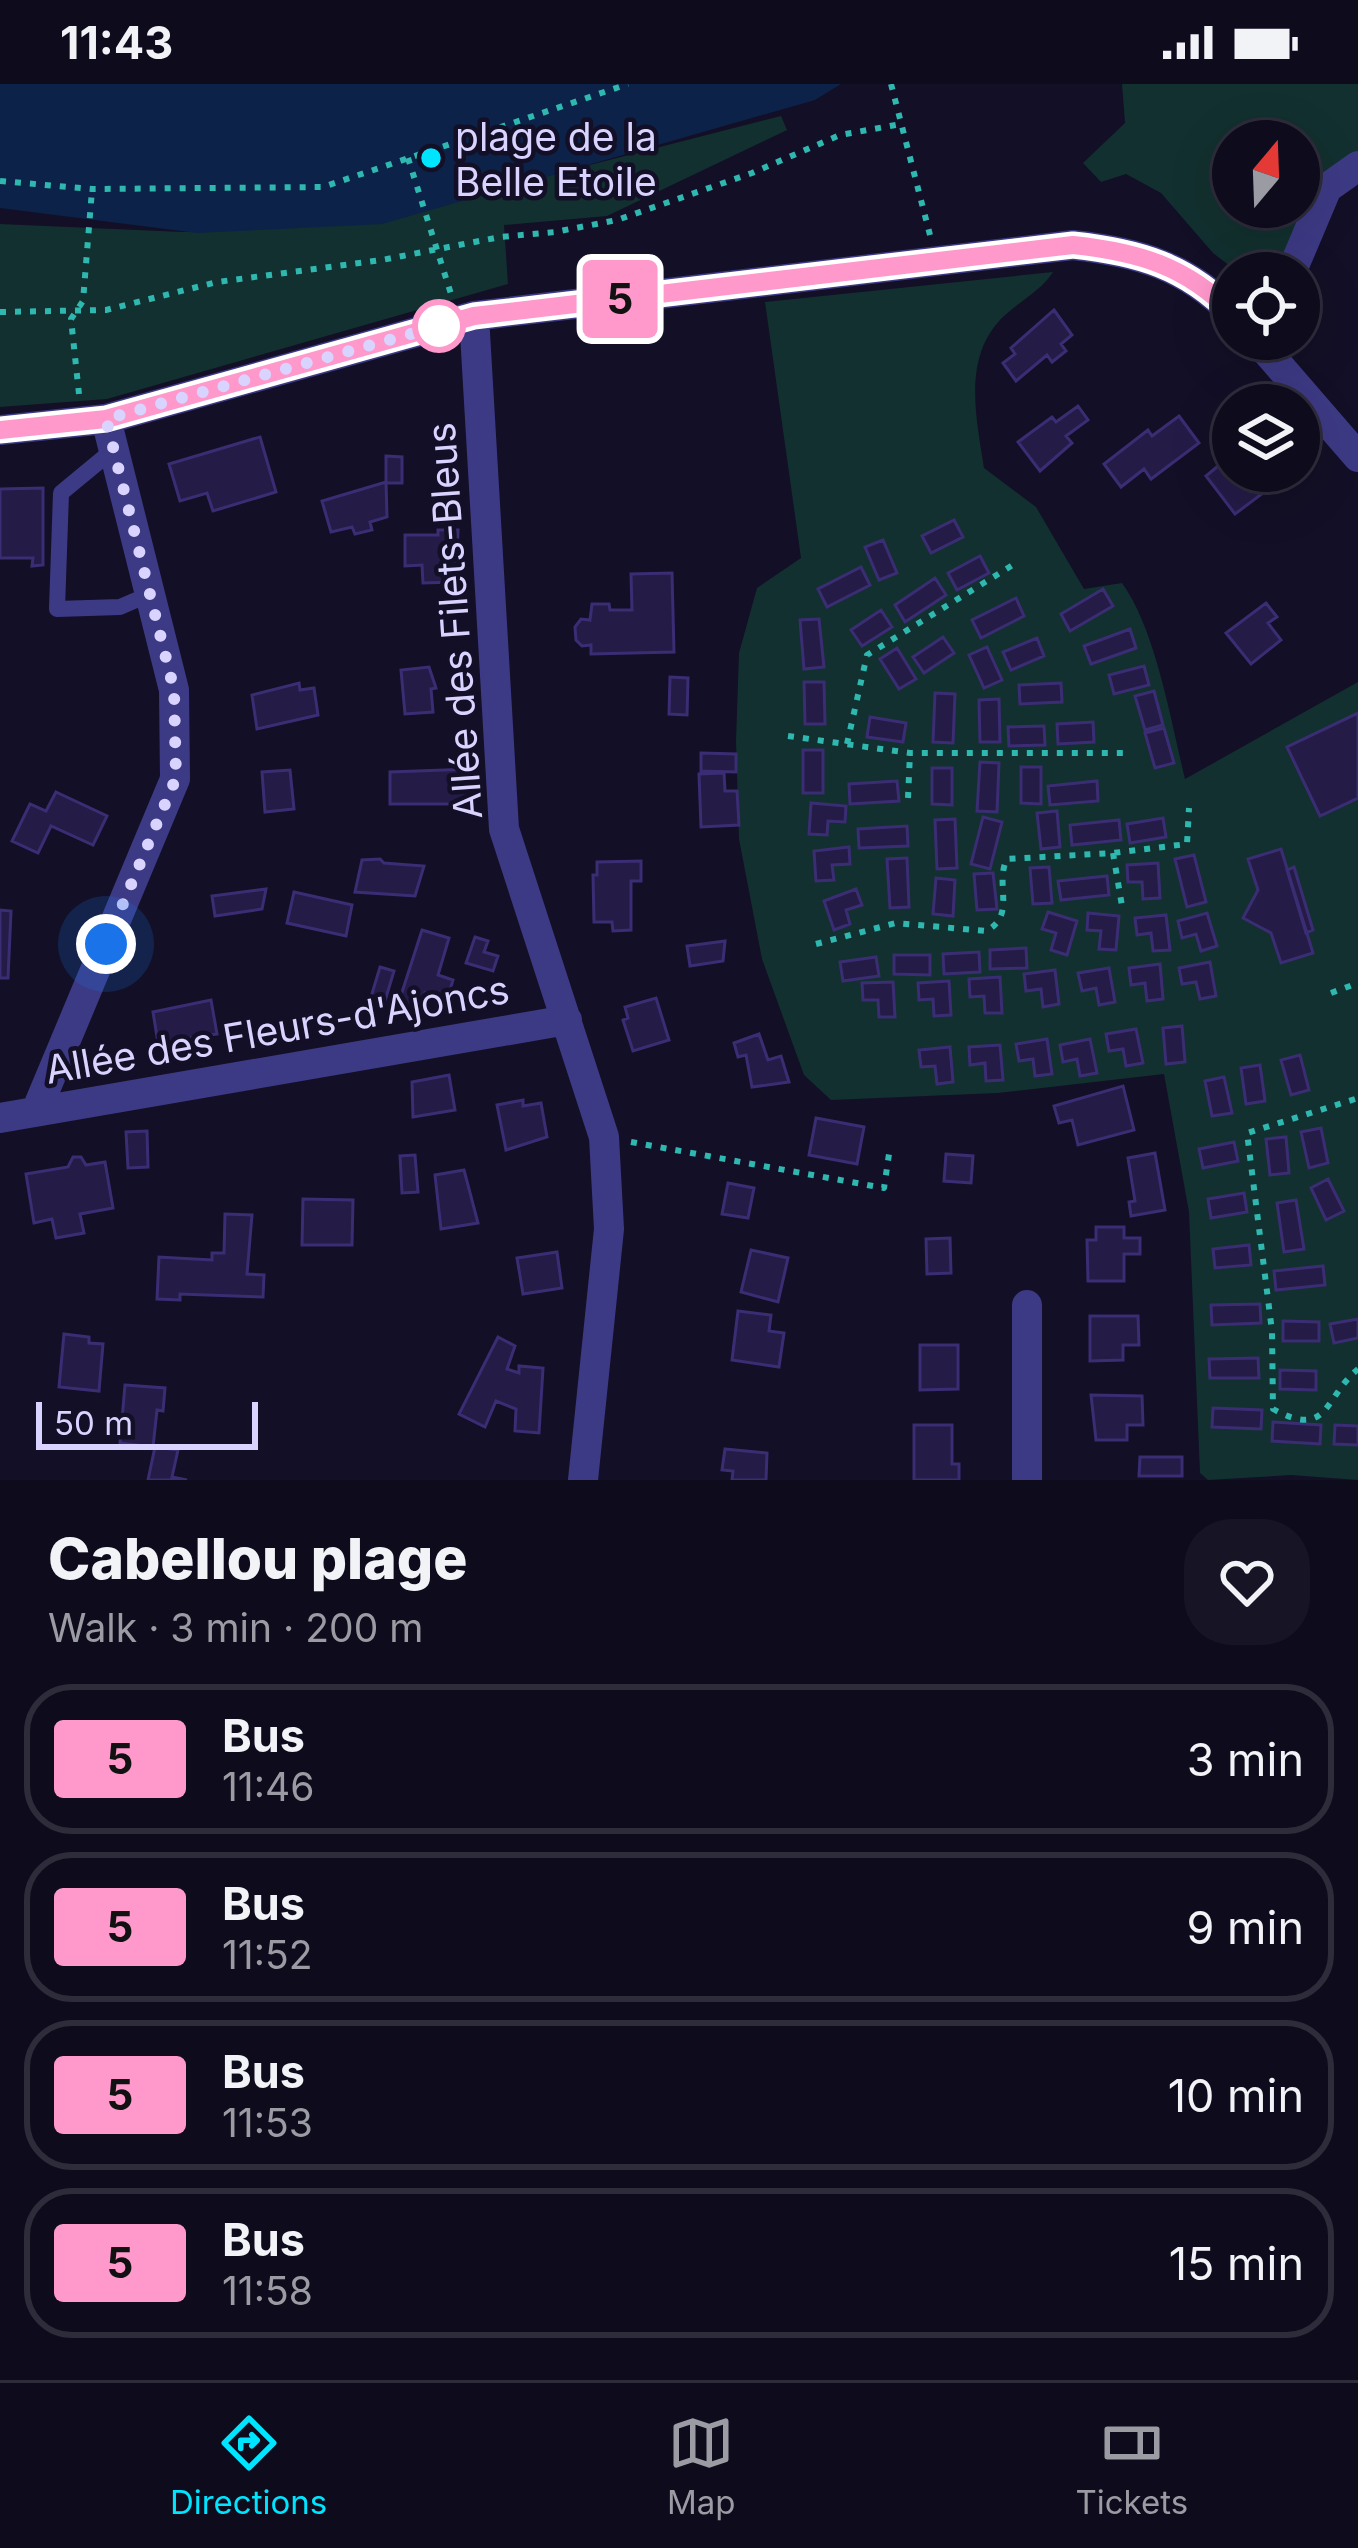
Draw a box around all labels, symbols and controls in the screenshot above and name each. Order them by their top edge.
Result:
text: 11:43 [60,15,173,70]
place label: plage de la Belle Etoile [455,113,657,205]
north arrow [1212,120,1320,228]
map controls [1212,120,1320,492]
marker: plage de la Belle Etoile [418,145,444,171]
button: locate [1212,252,1320,360]
line badge: 5 [581,260,659,338]
text: 5 [607,273,633,324]
unlabelled marker [414,301,464,351]
button: layers [1212,384,1320,492]
street label: Allée des Filets-Bleus [417,421,491,821]
your location [76,914,136,974]
street label: Allée des Fleurs-d'Ajoncs [41,965,513,1093]
scale bar [36,1396,258,1449]
text: 50 m [54,1403,133,1443]
button: heart [1184,1519,1310,1645]
text: Cabellou plage [48,1524,467,1593]
text: Walk · 3 min · 200 m [48,1604,423,1651]
text: Bus [222,1708,305,1763]
text: 3 min [1187,1732,1304,1787]
text: 5 [107,1733,133,1784]
text: 11:46 [222,1763,314,1810]
text: Bus [222,1876,305,1931]
text: 9 min [1187,1900,1304,1955]
text: 5 [107,1901,133,1952]
text: 11:52 [222,1931,312,1978]
text: Bus [222,2044,305,2099]
text: 10 min [1168,2068,1304,2123]
text: 5 [107,2069,133,2120]
text: 11:53 [222,2099,313,2146]
text: Bus [222,2212,305,2267]
text: 15 min [1169,2236,1304,2291]
text: 5 [107,2237,133,2288]
text: 11:58 [222,2267,313,2314]
tab: Directions [170,2410,327,2522]
tab: Map [667,2410,736,2522]
tab: Tickets [1075,2410,1188,2522]

